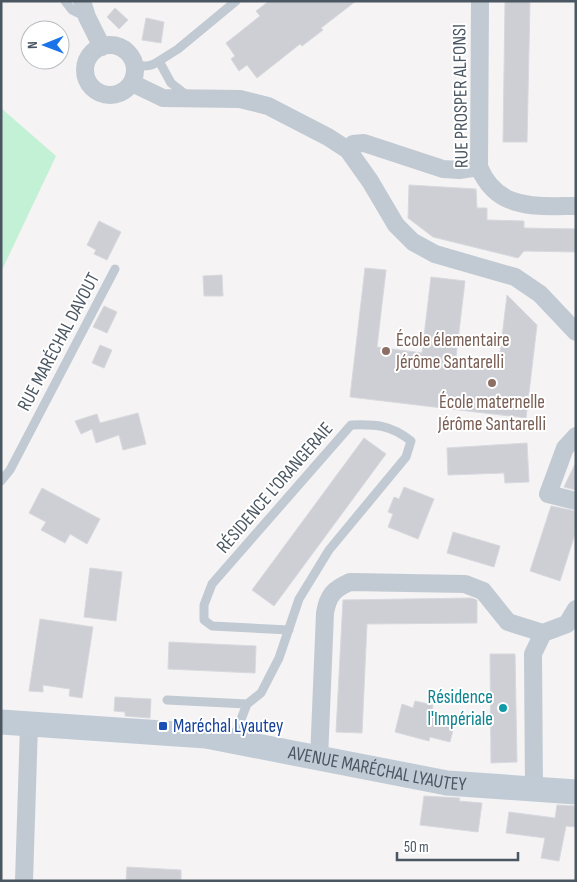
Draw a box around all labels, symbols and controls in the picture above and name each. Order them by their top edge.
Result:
north arrow [20,20,70,70]
street label: RUE PROSPER ALFONSI [448,24,474,168]
text: N [24,41,41,49]
street label: RUE MARÉCHAL DAVOUT [13,269,105,415]
place label: École élementaire Jérôme Santarelli [395,329,510,374]
marker: École élementaire Jérôme Santarelli [380,345,392,357]
marker: École maternelle Jérôme Santarelli [486,377,498,389]
place label: École maternelle Jérôme Santarelli [437,391,546,436]
street label: RÉSIDENCE L'ORANGERAIE [212,418,338,558]
place label: Résidence l'Impériale [427,686,493,731]
marker: Résidence l'Impériale [497,702,509,714]
place label: Maréchal Lyautey [173,715,284,738]
marker: Maréchal Lyautey [157,720,169,732]
street label: AVENUE MARÉCHAL LYAUTEY [285,741,467,796]
scale bar [397,830,518,862]
text: 50 m [404,838,429,857]

